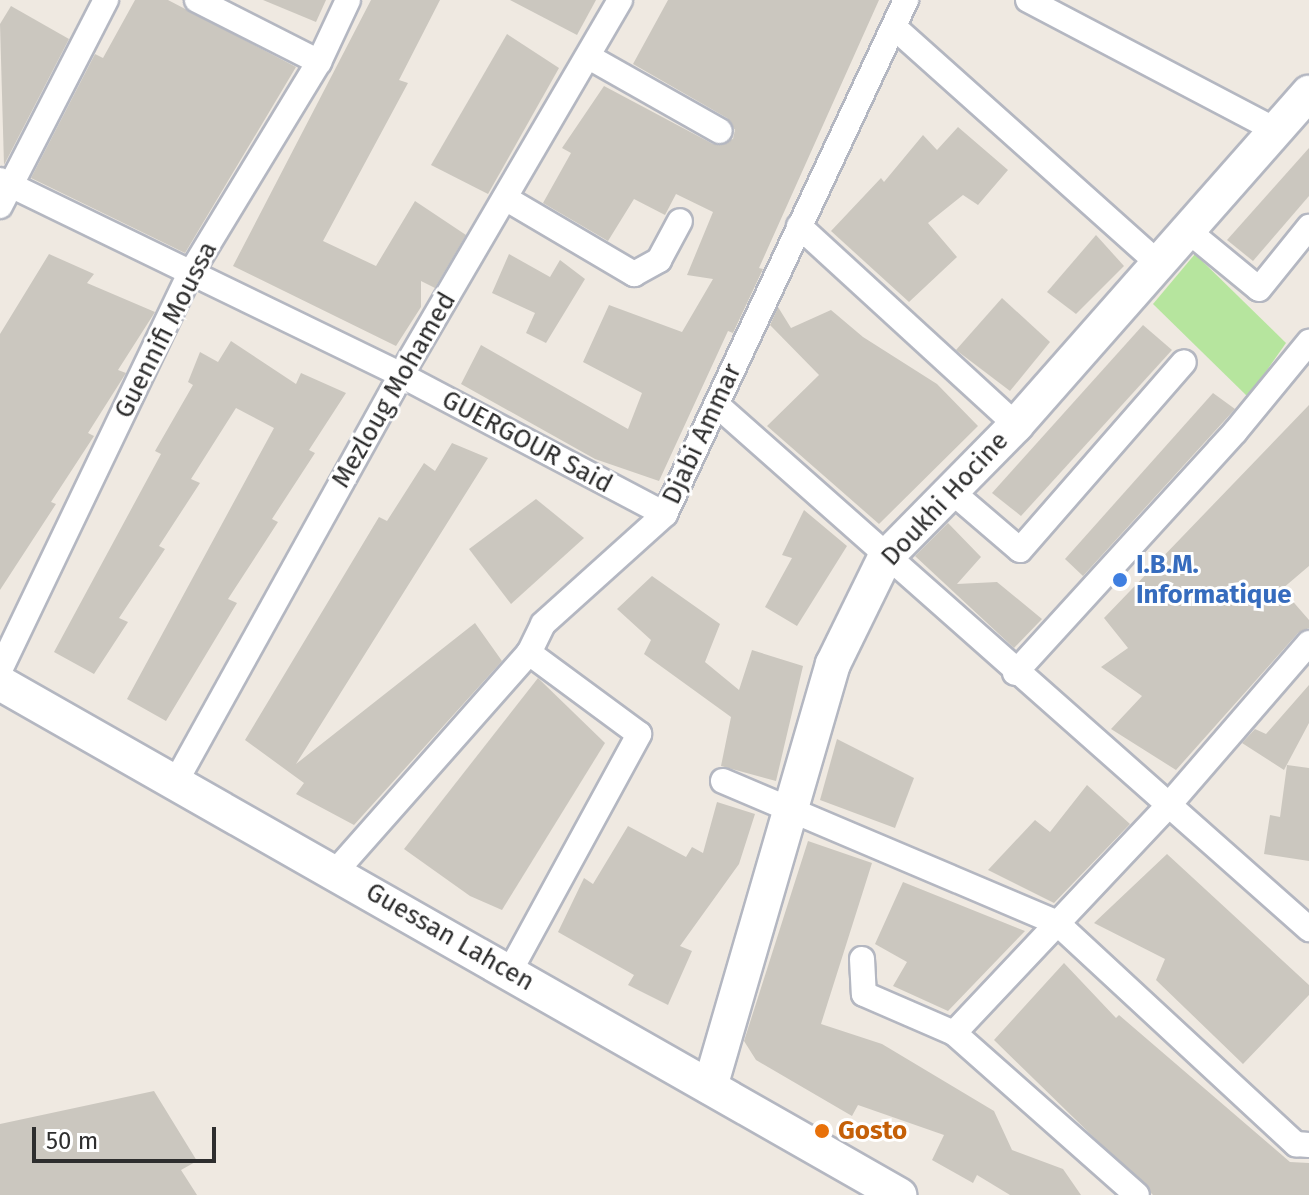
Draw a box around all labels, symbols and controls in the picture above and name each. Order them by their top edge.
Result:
street label: Guennifi Moussa [108,237,224,423]
street label: Mezloug Mohamed [325,287,463,493]
street label: Djabi Ammar [656,359,748,509]
street label: GUERGOUR Said [436,384,618,500]
street label: Doukhi Hocine [875,426,1015,572]
place label: I.B.M. Informatique [1136,549,1292,610]
marker: I.B.M. Informatique [1111,571,1129,589]
street label: Guessan Lahcen [360,876,540,998]
scale bar [36,1111,220,1161]
place label: Gosto [838,1115,907,1147]
marker: Gosto [813,1122,831,1140]
text: 50 m [46,1127,98,1155]

